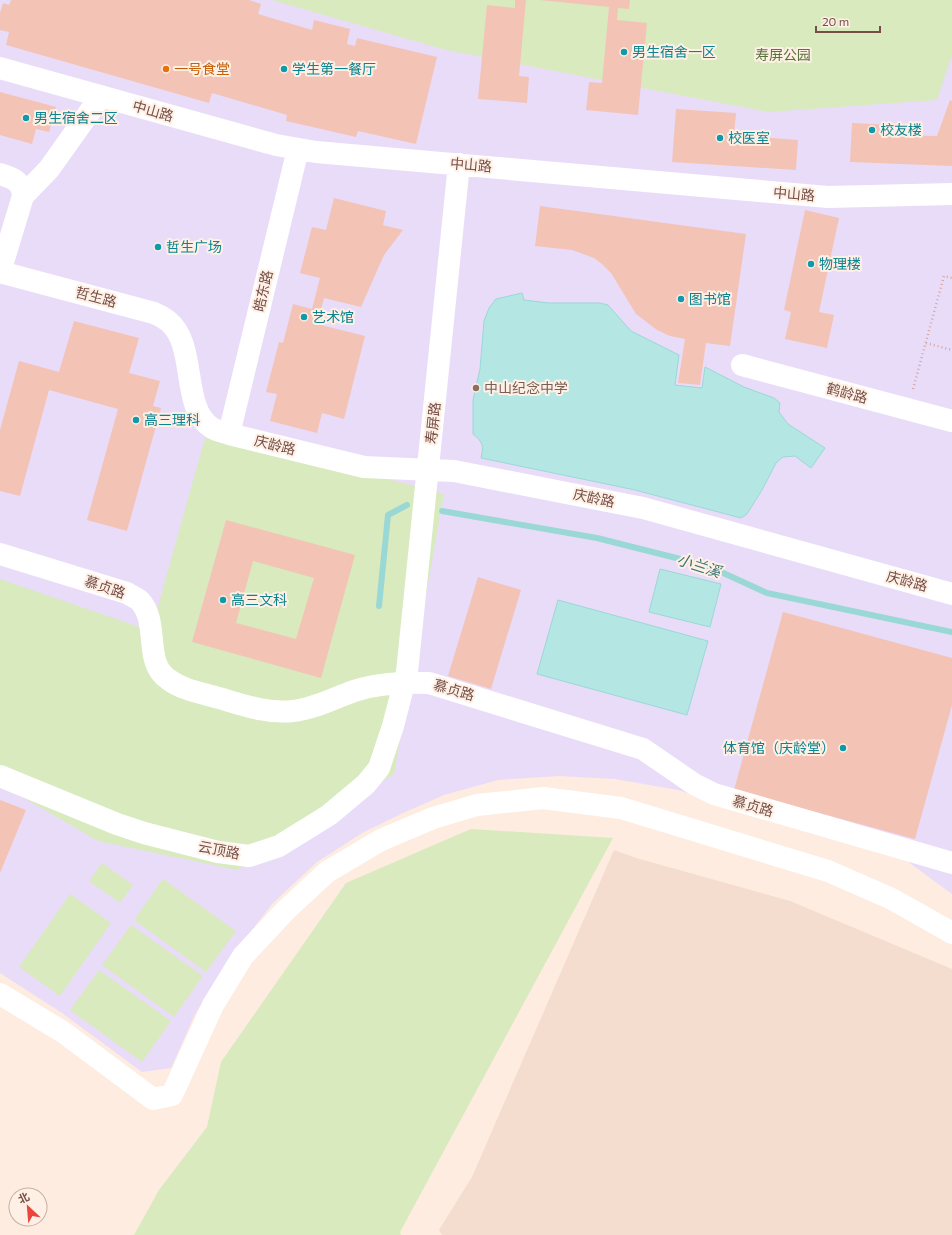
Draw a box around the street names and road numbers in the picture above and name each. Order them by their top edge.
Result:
street label: 中山路 [131,97,176,124]
street label: 中山路 [449,154,493,175]
street label: 中山路 [772,183,816,204]
street label: 皓东路 [250,269,276,313]
street label: 哲生路 [74,283,119,310]
street label: 鹤龄路 [825,379,870,406]
street label: 寿屏路 [422,401,443,445]
street label: 庆龄路 [253,431,298,458]
street label: 庆龄路 [572,485,616,510]
street label: 庆龄路 [885,567,930,594]
street label: 慕贞路 [83,572,128,601]
street label: 慕贞路 [432,676,477,703]
street label: 慕贞路 [731,792,776,819]
street label: 云顶路 [197,837,241,862]

